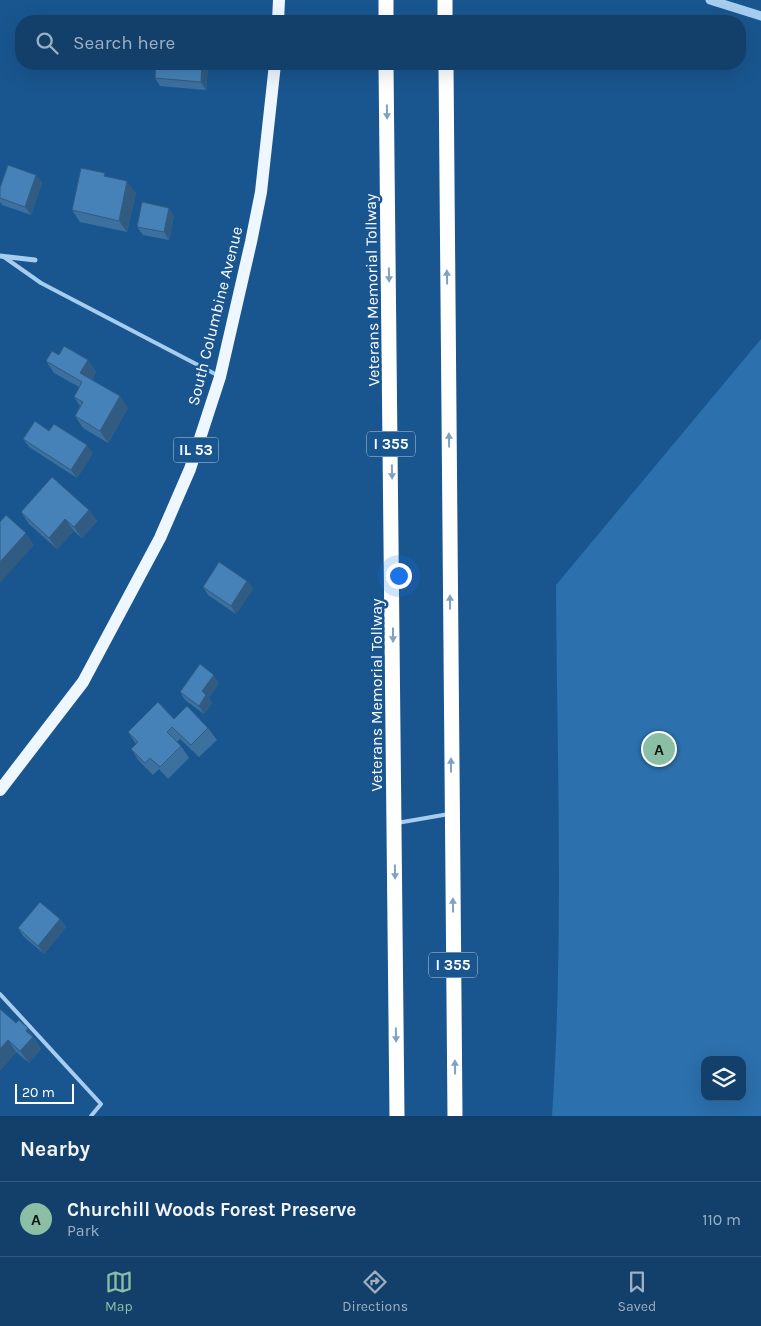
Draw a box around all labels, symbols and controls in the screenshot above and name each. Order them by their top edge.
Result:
search box [15,15,746,70]
icon: search [33,29,61,57]
text: Search here [73,32,175,54]
one-way arrow [383,105,391,121]
street label: Veterans Memorial Tollway [361,193,383,387]
street label: South Columbine Avenue [184,225,246,407]
one-way arrow [385,267,393,283]
one-way arrow [443,269,451,285]
road number: I 355 [367,432,415,456]
one-way arrow [445,432,453,448]
road number: IL 53 [174,438,218,462]
one-way arrow [388,465,396,481]
your location [386,563,412,589]
one-way arrow [446,594,454,610]
street label: Veterans Memorial Tollway [367,598,386,791]
one-way arrow [389,627,397,643]
pin: A [643,730,675,768]
one-way arrow [447,756,455,772]
one-way arrow [391,865,399,881]
one-way arrow [448,897,456,913]
road number: I 355 [429,952,477,978]
one-way arrow [392,1027,400,1043]
map controls [701,1056,746,1101]
button: layers [701,1056,746,1101]
one-way arrow [451,1059,459,1075]
scale bar [15,1081,74,1104]
text: 20 m [22,1084,55,1101]
text: Nearby [20,1137,90,1161]
text: Churchill Woods Forest Preserve [67,1199,356,1221]
text: A [31,1210,41,1229]
text: 110 m [702,1210,741,1229]
text: Park [67,1221,99,1240]
tab: Map [105,1268,133,1315]
tab: Directions [342,1268,408,1315]
tab: Saved [618,1268,656,1315]

